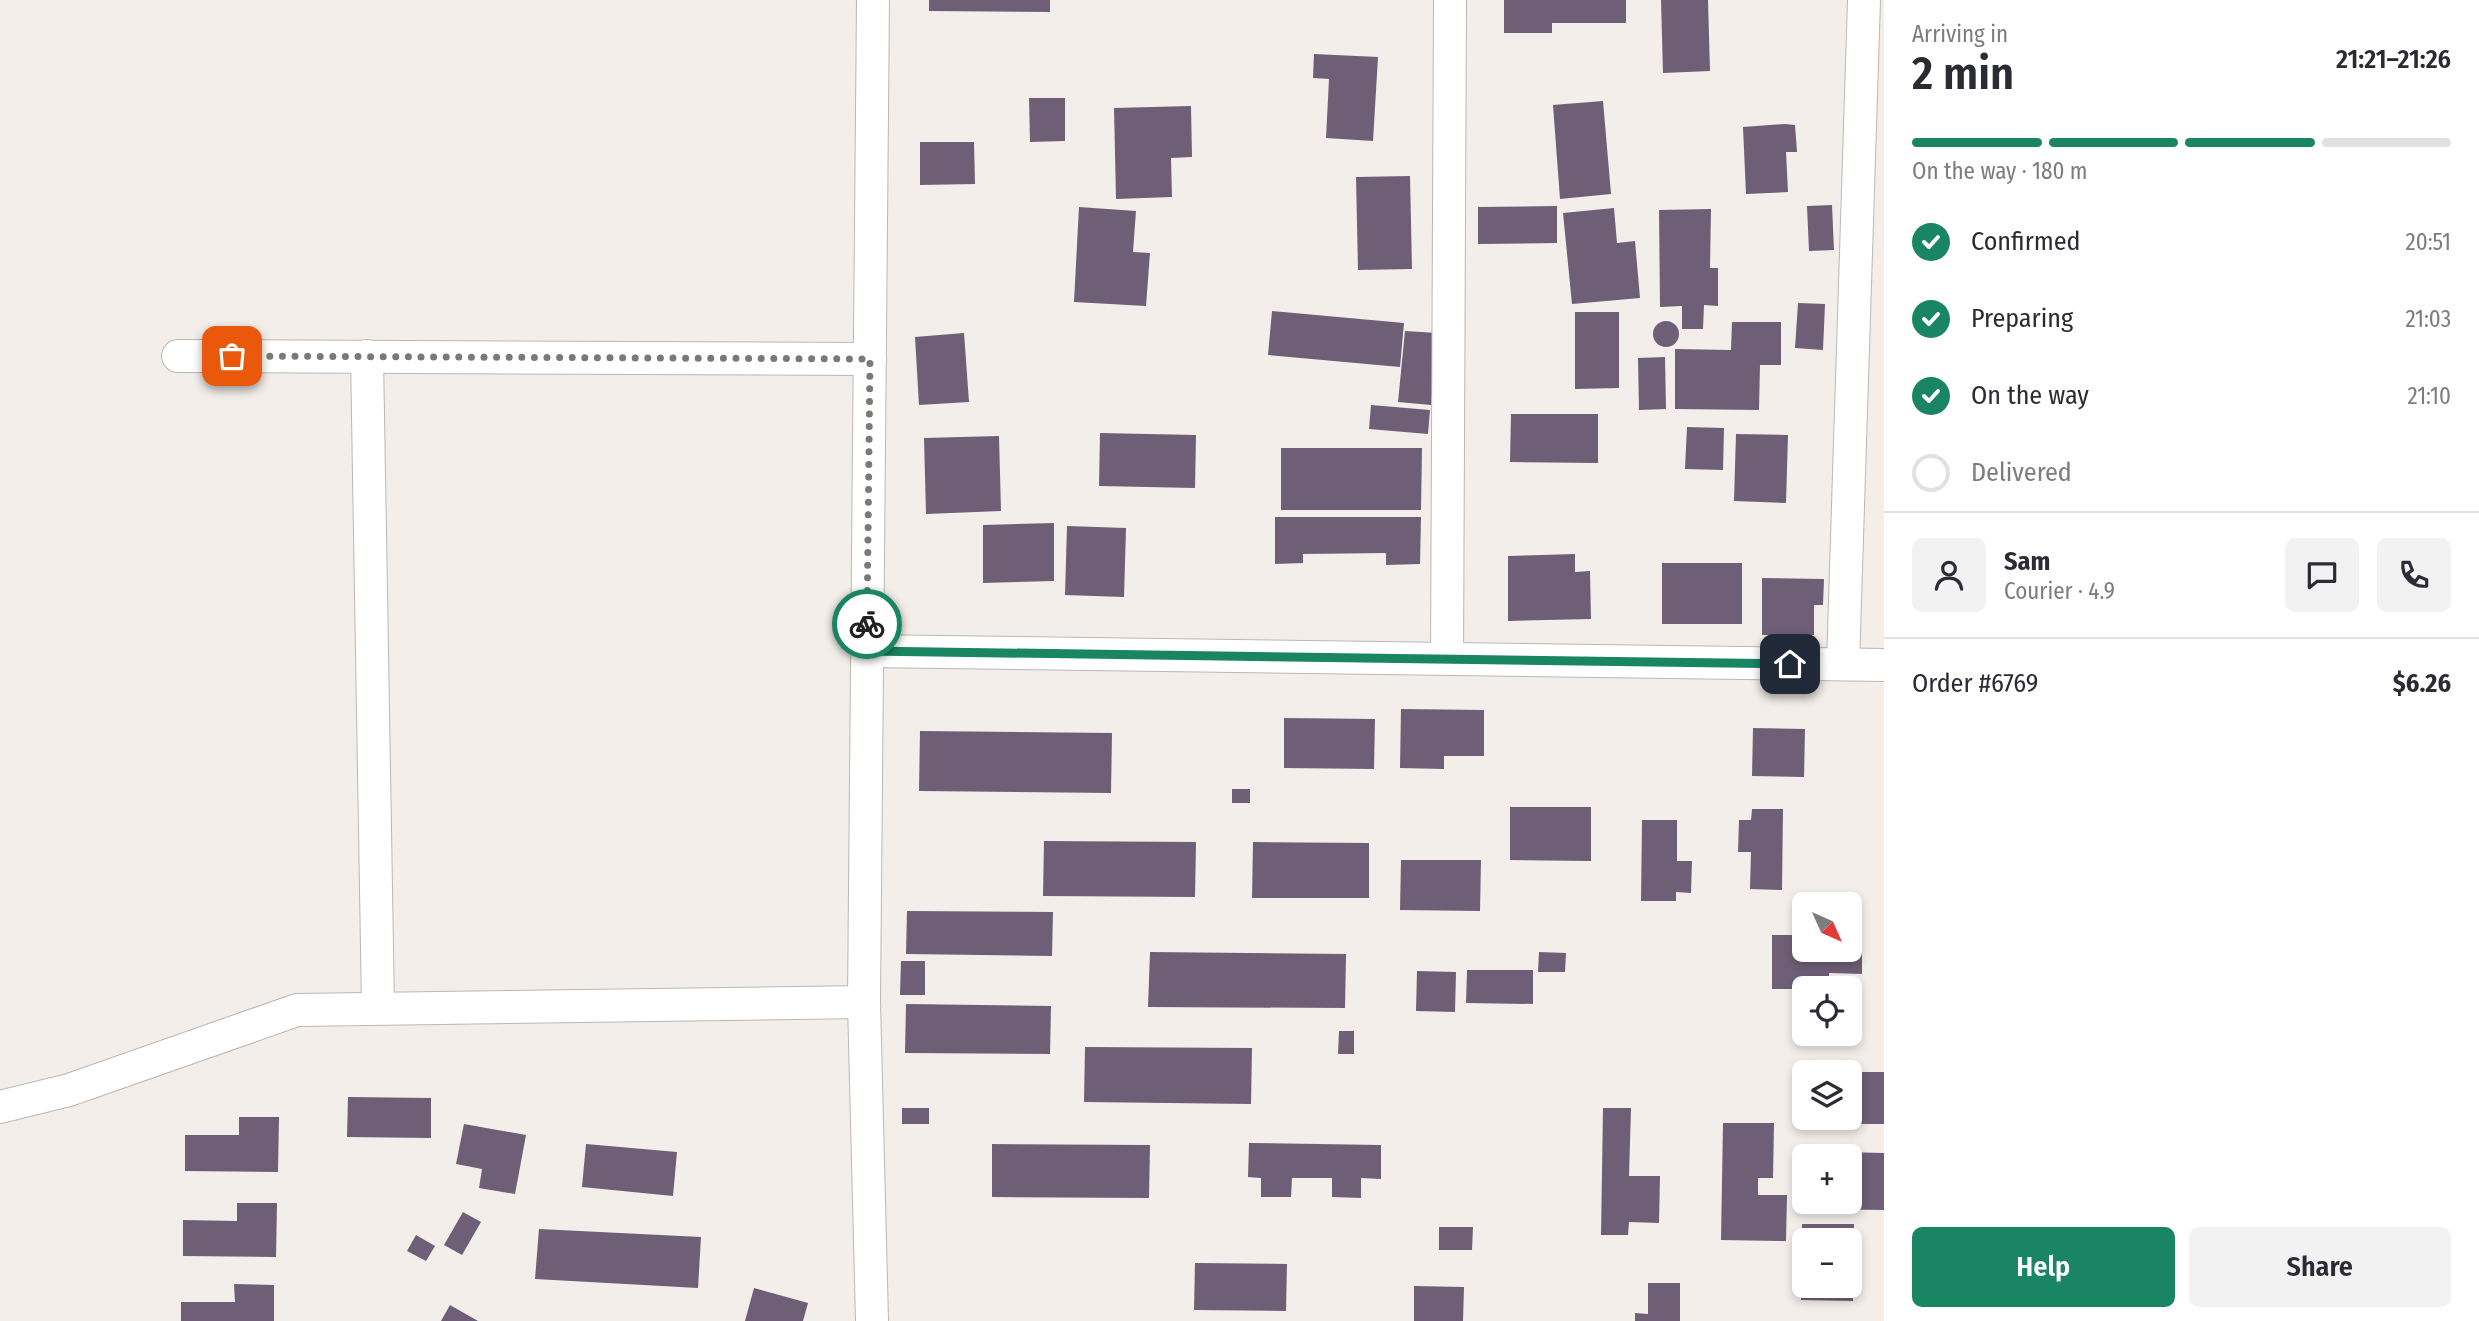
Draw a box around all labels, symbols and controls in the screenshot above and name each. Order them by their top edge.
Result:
text: Arriving in [1912,20,2008,48]
text: 21:21–21:26 [2336,44,2451,75]
text: 2 min [1912,46,2014,101]
text: On the way · 180 m [1912,157,2088,185]
icon: check [1912,223,1950,261]
text: Confirmed [1971,226,2081,257]
text: 20:51 [2406,228,2451,256]
icon: check [1912,300,1950,338]
text: Preparing [1971,303,2073,334]
text: 21:03 [2405,305,2451,333]
pin [202,326,262,386]
icon: bag [213,337,251,375]
icon: check [1912,377,1950,415]
text: On the way [1971,380,2089,411]
text: 21:10 [2408,382,2451,410]
text: Delivered [1971,457,2072,488]
button: person [1912,538,1986,612]
button: chat [2285,538,2359,612]
button: phone [2377,538,2451,612]
text: Sam [2004,546,2050,577]
text: Courier · 4.9 [2004,577,2115,605]
courier [832,589,902,659]
icon: bike [848,605,886,643]
pin [1760,634,1820,694]
icon: home [1771,645,1809,683]
text: Order #6769 [1912,668,2038,699]
text: $6.26 [2393,668,2451,699]
north arrow [1792,892,1862,962]
map controls [1792,892,1862,1298]
button: locate [1792,976,1862,1046]
button: layers [1792,1060,1862,1130]
button: + [1792,1144,1862,1214]
button: Help [1912,1227,2175,1307]
button: Share [2189,1227,2451,1307]
button: − [1792,1228,1862,1298]

